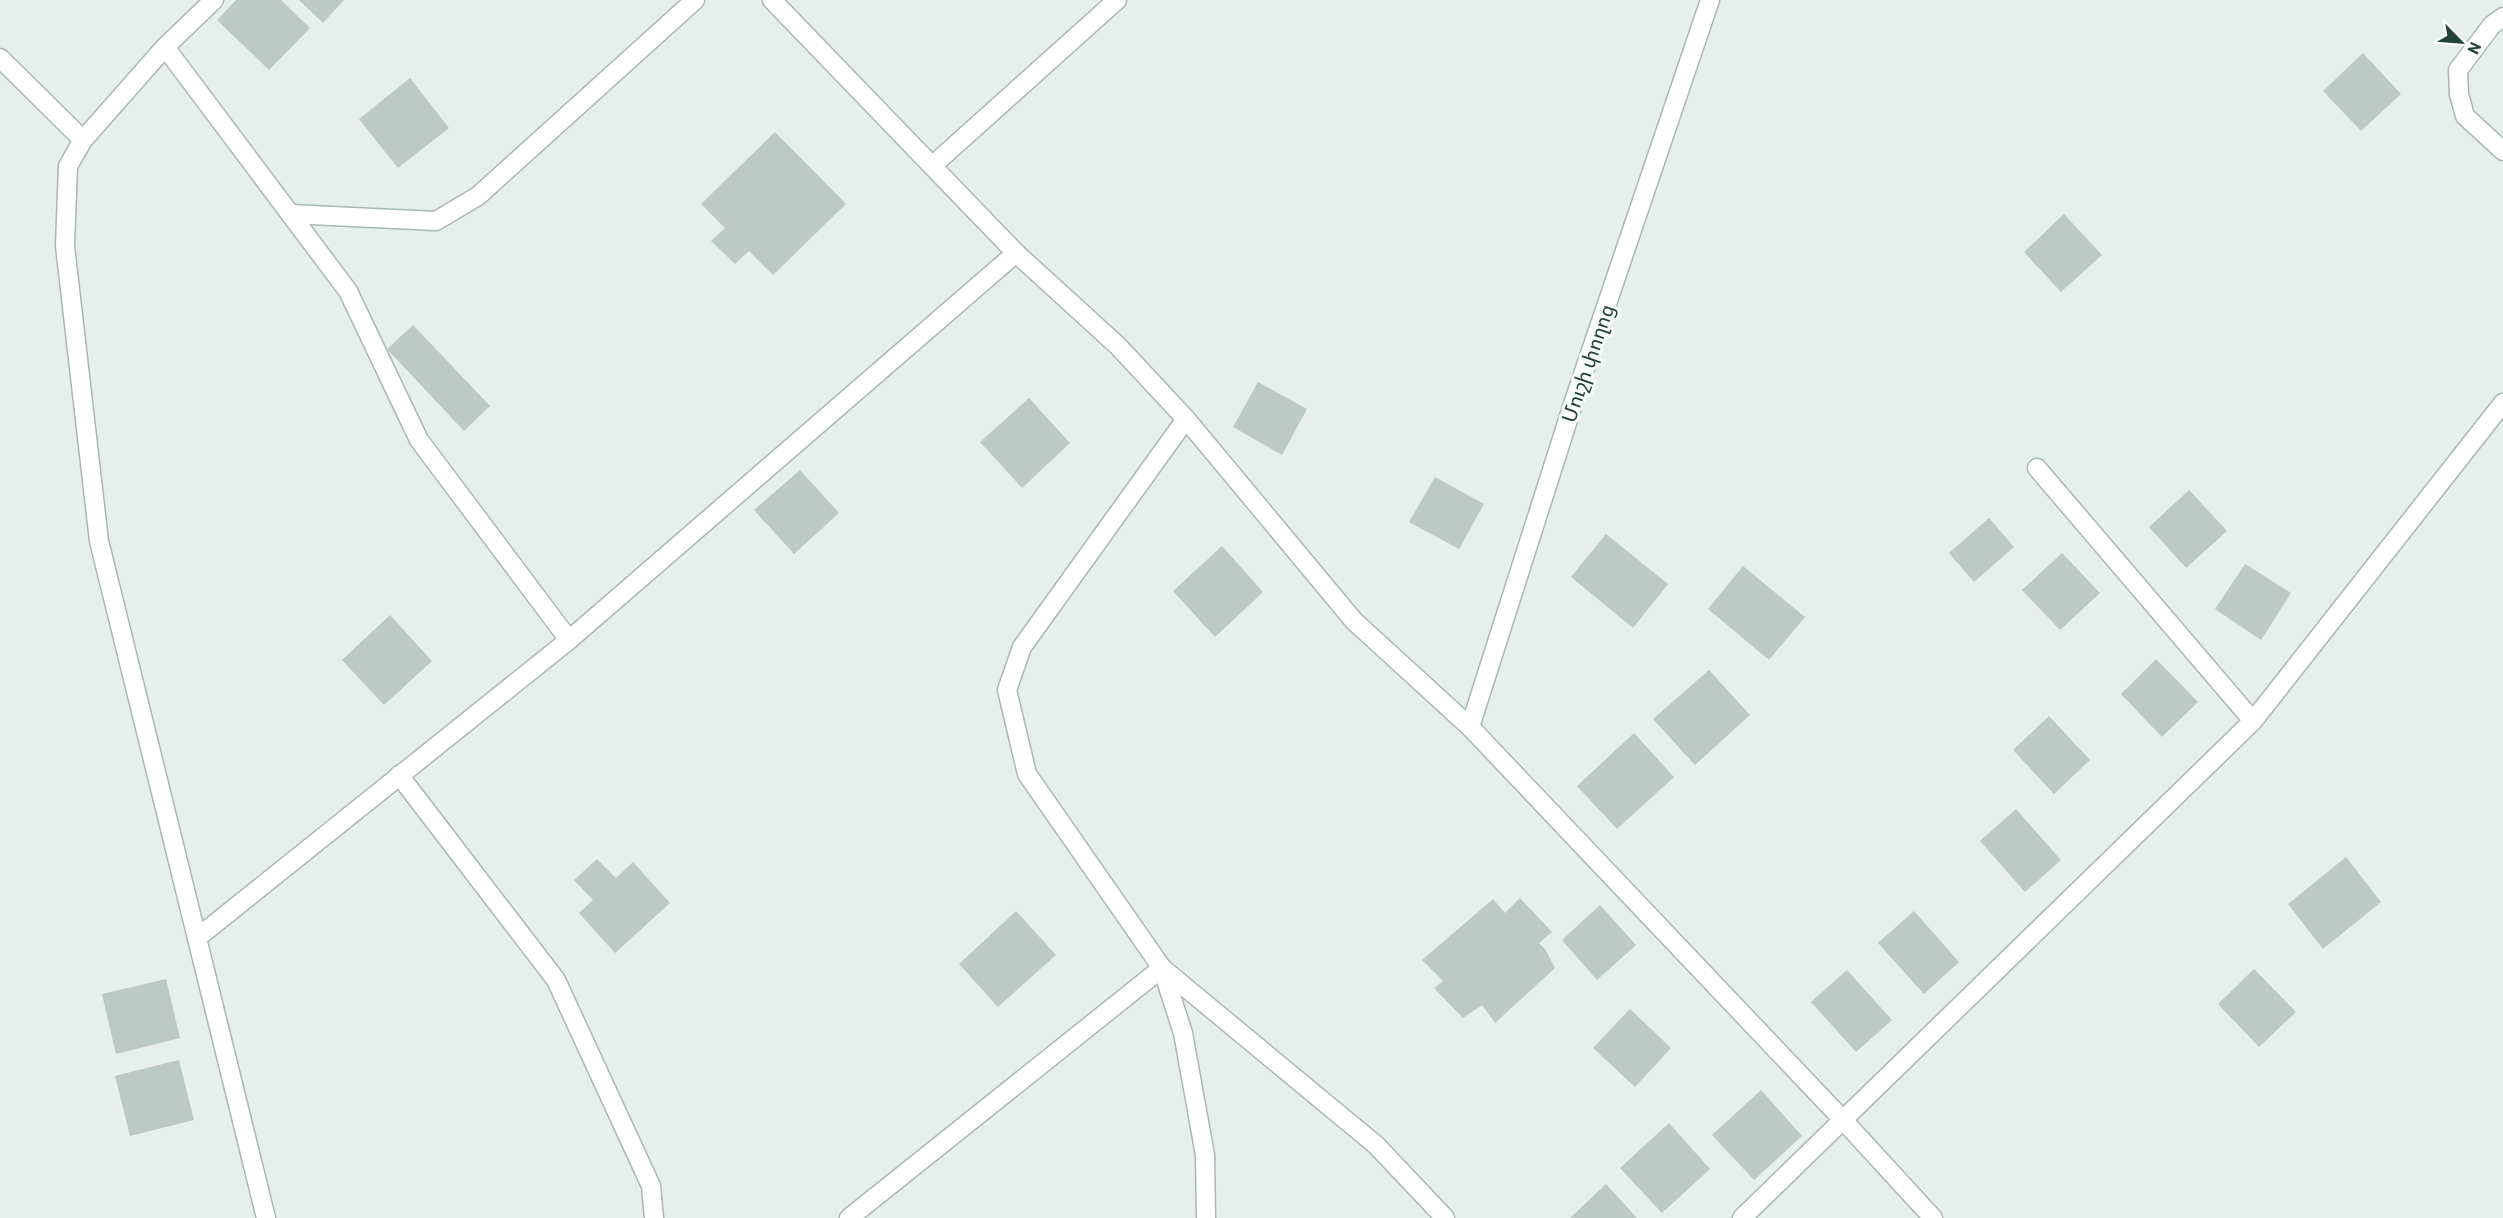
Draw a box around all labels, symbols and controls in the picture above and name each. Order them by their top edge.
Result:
north arrow [2431,12,2491,72]
text: N [2464,40,2486,57]
street label: Մուշի փողոց [1556,301,1619,426]

